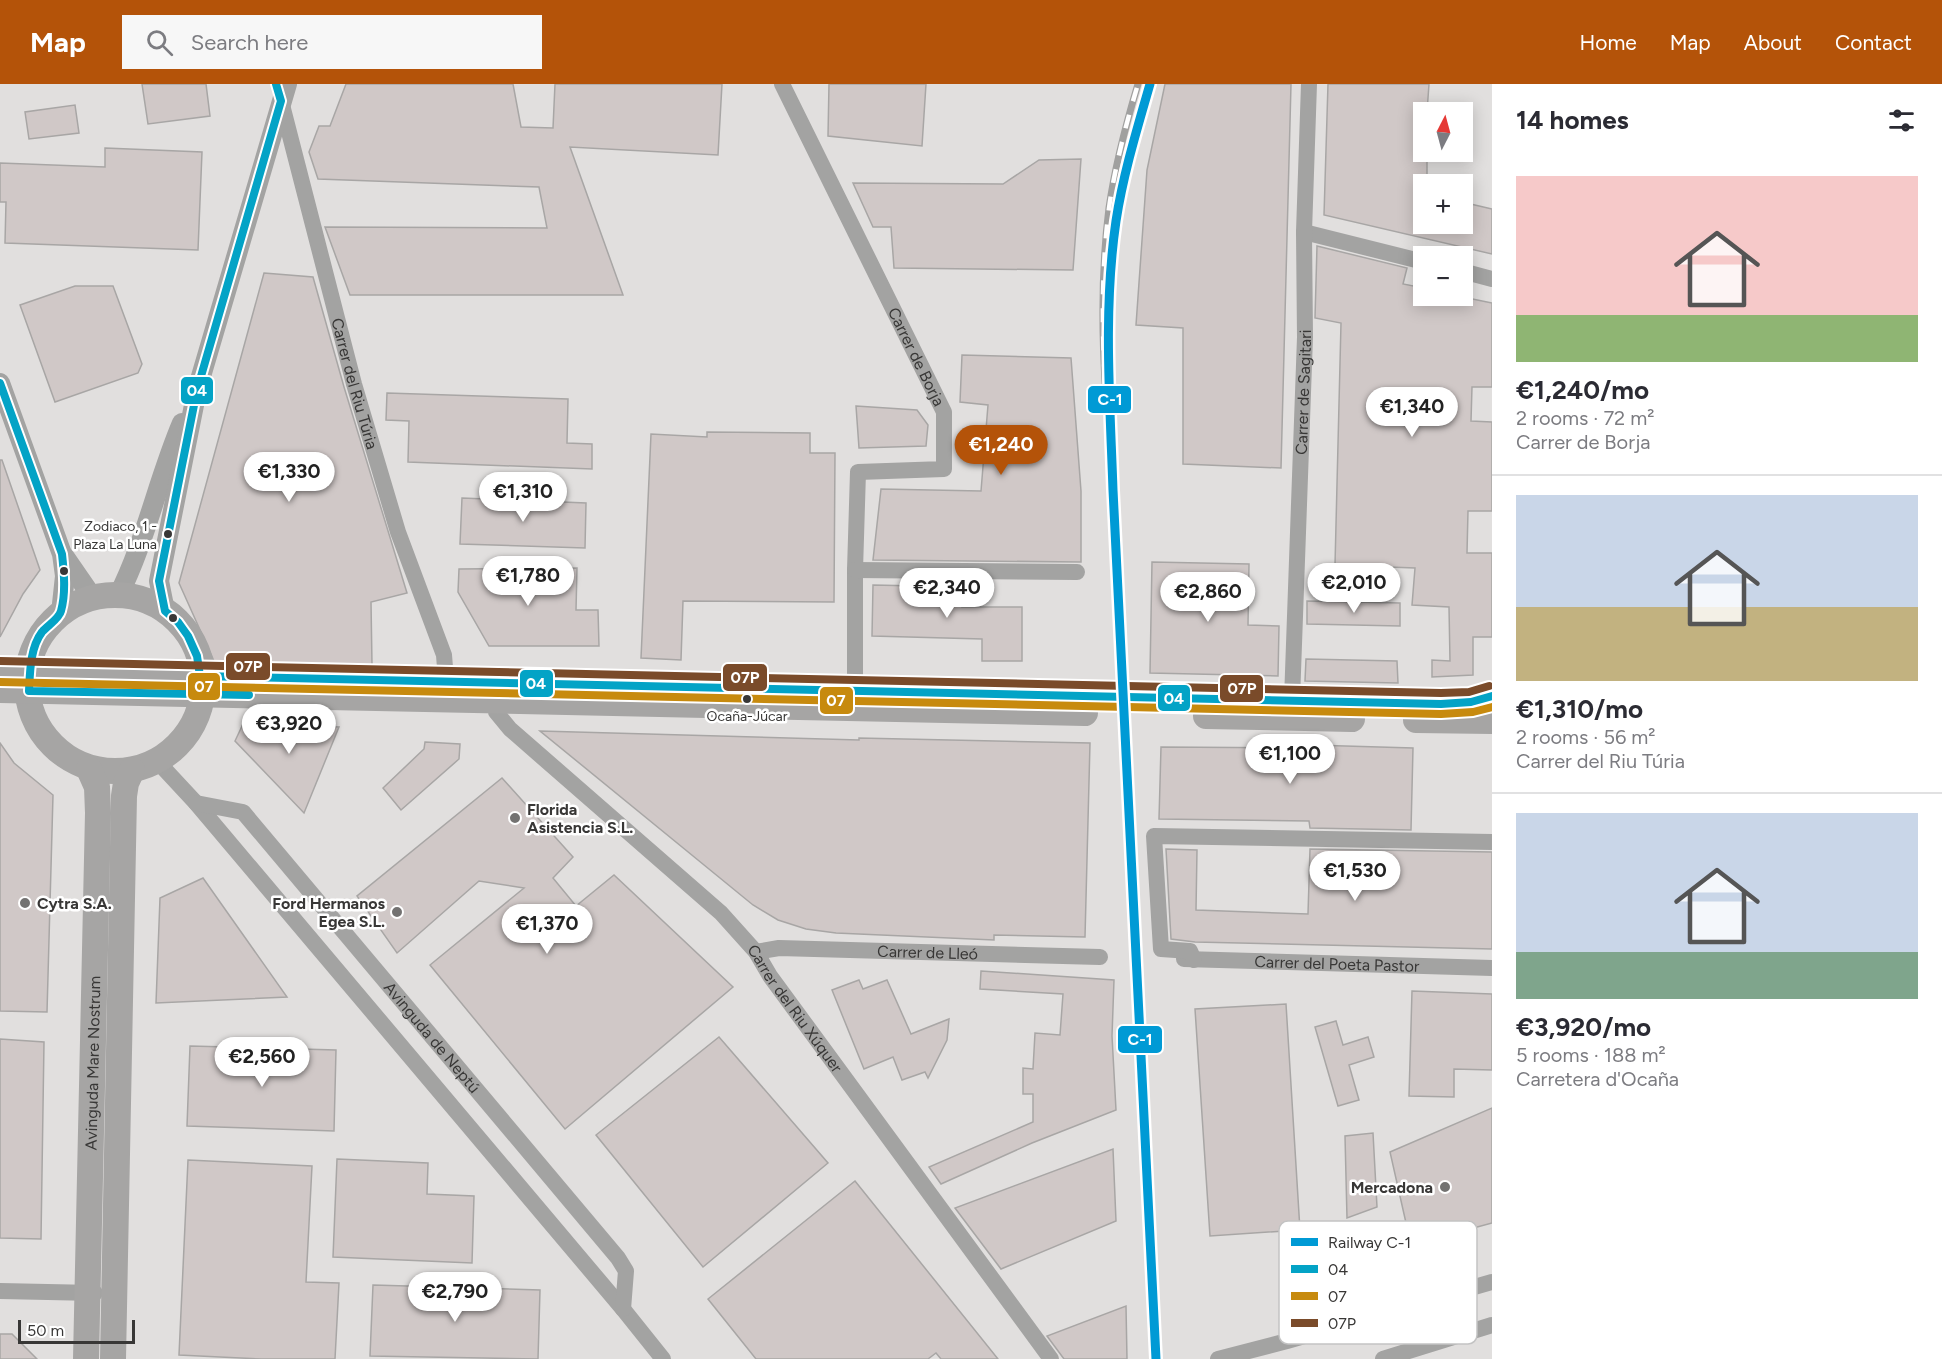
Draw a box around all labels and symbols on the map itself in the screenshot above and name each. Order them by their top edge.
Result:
north arrow [1413,102,1473,162]
street label: Carrer de Borja [884,304,949,409]
street label: Carrer del Riu Túria [328,316,382,451]
street label: Carrer de Sagitari [1291,330,1315,455]
line badge: 04 [180,376,214,405]
text: 04 [187,381,207,400]
line badge: C-1 [1087,385,1132,414]
pin: €1,340 [1363,387,1461,438]
text: C-1 [1098,390,1122,409]
pin: €1,240 [952,425,1050,476]
pin: €1,330 [240,452,338,503]
pin: €1,310 [474,472,572,523]
place label: Zodiaco, 1 - Plaza La Luna [73,518,157,553]
marker: Zodiaco, 1 - Plaza La Luna [162,528,174,540]
pin: €1,780 [479,556,577,607]
pin: €2,010 [1305,563,1403,614]
unlabelled marker [58,565,70,577]
pin: €2,340 [898,568,996,619]
pin: €2,860 [1159,572,1257,623]
unlabelled marker [167,612,179,624]
line badge: 07P [225,652,271,681]
text: 07P [234,657,263,676]
line badge: 07P [722,663,768,692]
text: 07P [731,668,760,687]
line badge: 04 [519,669,554,698]
line badge: 07 [187,672,221,701]
text: 04 [526,674,546,693]
line badge: 07P [1219,674,1264,703]
text: 07 [194,677,214,696]
text: 07P [1228,679,1257,698]
line badge: 04 [1157,684,1191,712]
line badge: 07 [819,686,854,715]
text: 04 [1164,689,1184,708]
text: 07 [826,691,846,710]
marker: Ocaña-Júcar [741,693,753,705]
pin: €3,920 [240,704,338,755]
place label: Ocaña-Júcar [707,708,788,725]
pin: €1,100 [1241,734,1339,785]
place label: Florida Asistencia S.L. [527,800,633,837]
marker: Florida Asistencia S.L. [508,811,522,825]
pin: €1,530 [1306,851,1404,902]
place label: Cytra S.A. [37,894,112,913]
place label: Ford Hermanos Egea S.L. [272,894,386,931]
marker: Cytra S.A. [18,896,32,910]
pin: €1,370 [498,904,596,955]
marker: Ford Hermanos Egea S.L. [390,905,404,919]
street label: Carrer del Riu Xúquer [744,940,847,1076]
street label: Carrer de Lleó [877,941,978,963]
street label: Carrer del Poeta Pastor [1254,952,1420,975]
street label: Avinguda Mare Nostrum [81,976,104,1151]
street label: Avinguda de Neptú [380,978,484,1097]
line badge: C-1 [1117,1025,1163,1054]
text: C-1 [1128,1030,1152,1049]
pin: €2,560 [213,1037,311,1088]
place label: Mercadona [1351,1178,1433,1197]
marker: Mercadona [1438,1180,1452,1194]
legend [1279,1221,1477,1344]
text: Railway C-1 [1328,1233,1411,1252]
text: 04 [1328,1260,1348,1279]
pin: €2,790 [406,1272,504,1323]
text: 07 [1328,1287,1347,1306]
text: 07P [1328,1314,1356,1333]
scale bar [18,1317,135,1344]

